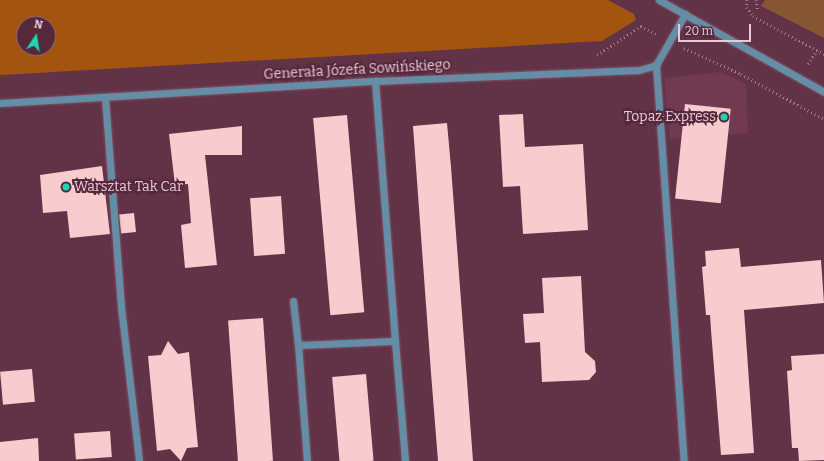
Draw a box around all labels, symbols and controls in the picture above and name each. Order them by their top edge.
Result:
north arrow [16,16,56,56]
scale bar [680,16,753,42]
text: N [33,18,44,32]
text: 20 m [685,24,713,38]
street label: Generała Józefa Sowińskiego [263,57,451,83]
place label: Topaz Express [624,109,716,125]
marker: Topaz Express [719,112,729,122]
place label: Warsztat Tak Car [74,179,183,195]
marker: Warsztat Tak Car [61,182,71,192]

